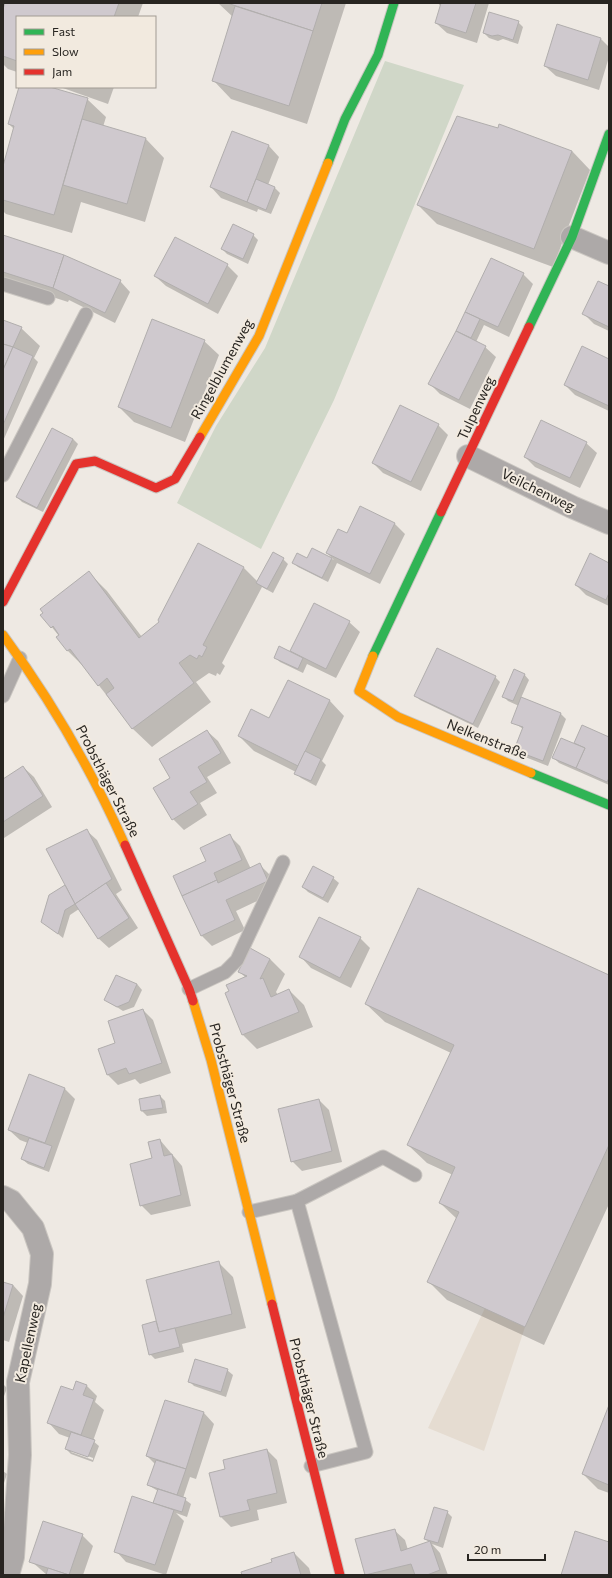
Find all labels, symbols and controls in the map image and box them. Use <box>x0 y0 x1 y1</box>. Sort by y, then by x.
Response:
legend <box>16 16 156 88</box>
text: Fast <box>52 24 75 38</box>
text: Slow <box>52 44 79 58</box>
text: Jam <box>52 64 72 79</box>
street label: Ringelblumenweg <box>187 315 256 422</box>
street label: Tulpenweg <box>453 373 498 442</box>
street label: Veilchenweg <box>499 465 578 515</box>
street label: Nelkenstraße <box>445 715 530 762</box>
street label: Probsthäger Straße <box>73 722 144 840</box>
street label: Probsthäger Straße <box>206 1021 255 1145</box>
street label: Kapellenweg <box>11 1301 44 1384</box>
street label: Probsthäger Straße <box>286 1336 333 1460</box>
scale bar <box>468 1536 545 1562</box>
text: 20 m <box>474 1542 501 1556</box>

